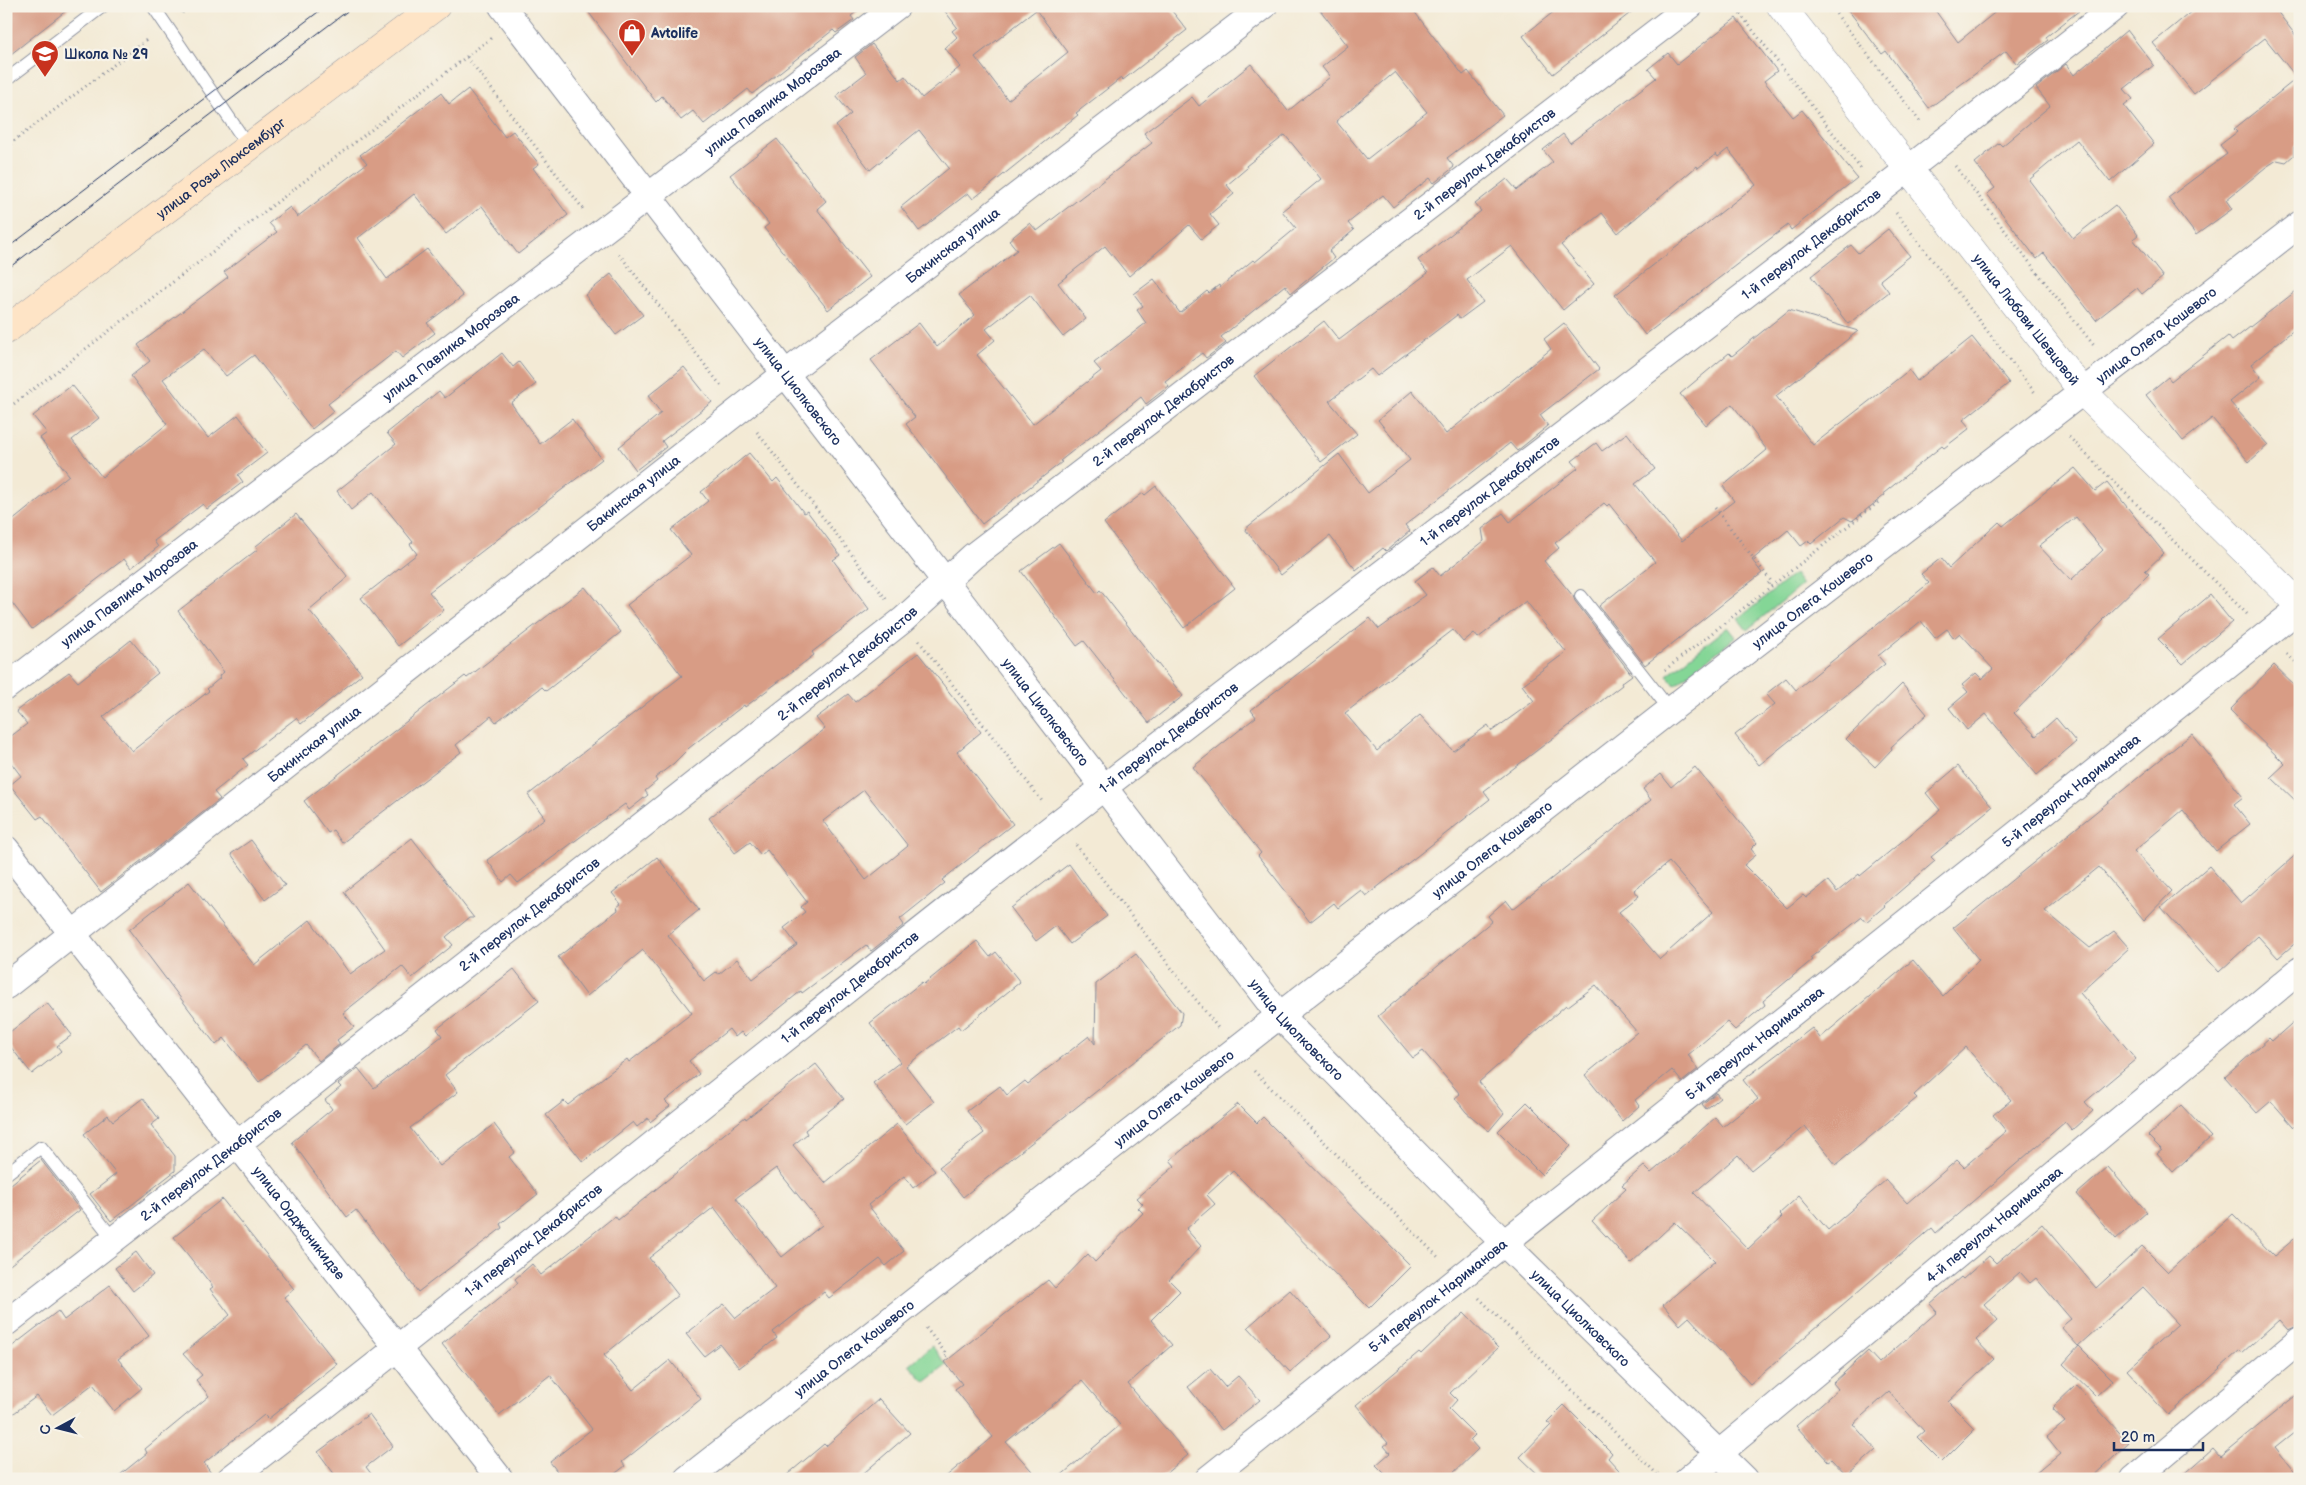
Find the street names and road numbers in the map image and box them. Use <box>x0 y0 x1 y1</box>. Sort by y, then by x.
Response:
street label: улица Павлика Морозова <box>701 43 845 159</box>
street label: 2-й переулок Декабристов <box>1410 104 1559 224</box>
street label: улица Розы Люксембург <box>153 114 289 223</box>
street label: 1-й переулок Декабристов <box>1738 185 1885 304</box>
street label: Бакинская улица <box>903 204 1004 287</box>
street label: улица Любови Шевцовой <box>1969 250 2083 389</box>
street label: улица Олега Кошевого <box>2093 284 2220 387</box>
street label: улица Павлика Морозова <box>380 289 523 405</box>
street label: улица Циолковского <box>751 334 845 449</box>
street label: 2-й переулок Декабристов <box>1089 350 1238 470</box>
street label: 1-й переулок Декабристов <box>1417 432 1564 550</box>
street label: Бакинская улица <box>584 451 684 535</box>
street label: улица Павлика Морозова <box>58 535 202 651</box>
street label: улица Олега Кошевого <box>1749 549 1876 652</box>
street label: 2-й переулок Декабристов <box>774 603 922 725</box>
street label: улица Циолковского <box>998 655 1092 770</box>
street label: 1-й переулок Декабристов <box>1096 678 1242 797</box>
street label: Бакинская улица <box>265 702 365 786</box>
street label: 5-й переулок Нариманова <box>1999 730 2145 851</box>
street label: улица Олега Кошевого <box>1429 798 1556 902</box>
street label: 2-й переулок Декабристов <box>456 854 604 975</box>
street label: 1-й переулок Декабристов <box>778 927 923 1048</box>
street label: улица Циолковского <box>1245 976 1347 1084</box>
street label: 5-й переулок Нариманова <box>1682 983 1828 1104</box>
street label: улица Олега Кошевого <box>1111 1046 1237 1151</box>
street label: 2-й переулок Декабристов <box>137 1104 285 1225</box>
street label: улица Орджоникидзе <box>249 1163 349 1283</box>
street label: 4-й переулок Нариманова <box>1922 1163 2067 1287</box>
street label: 1-й переулок Декабристов <box>461 1180 606 1301</box>
street label: 5-й переулок Нариманова <box>1365 1235 1511 1356</box>
street label: улица Циолковского <box>1527 1266 1633 1371</box>
street label: улица Олега Кошевого <box>791 1297 918 1401</box>

